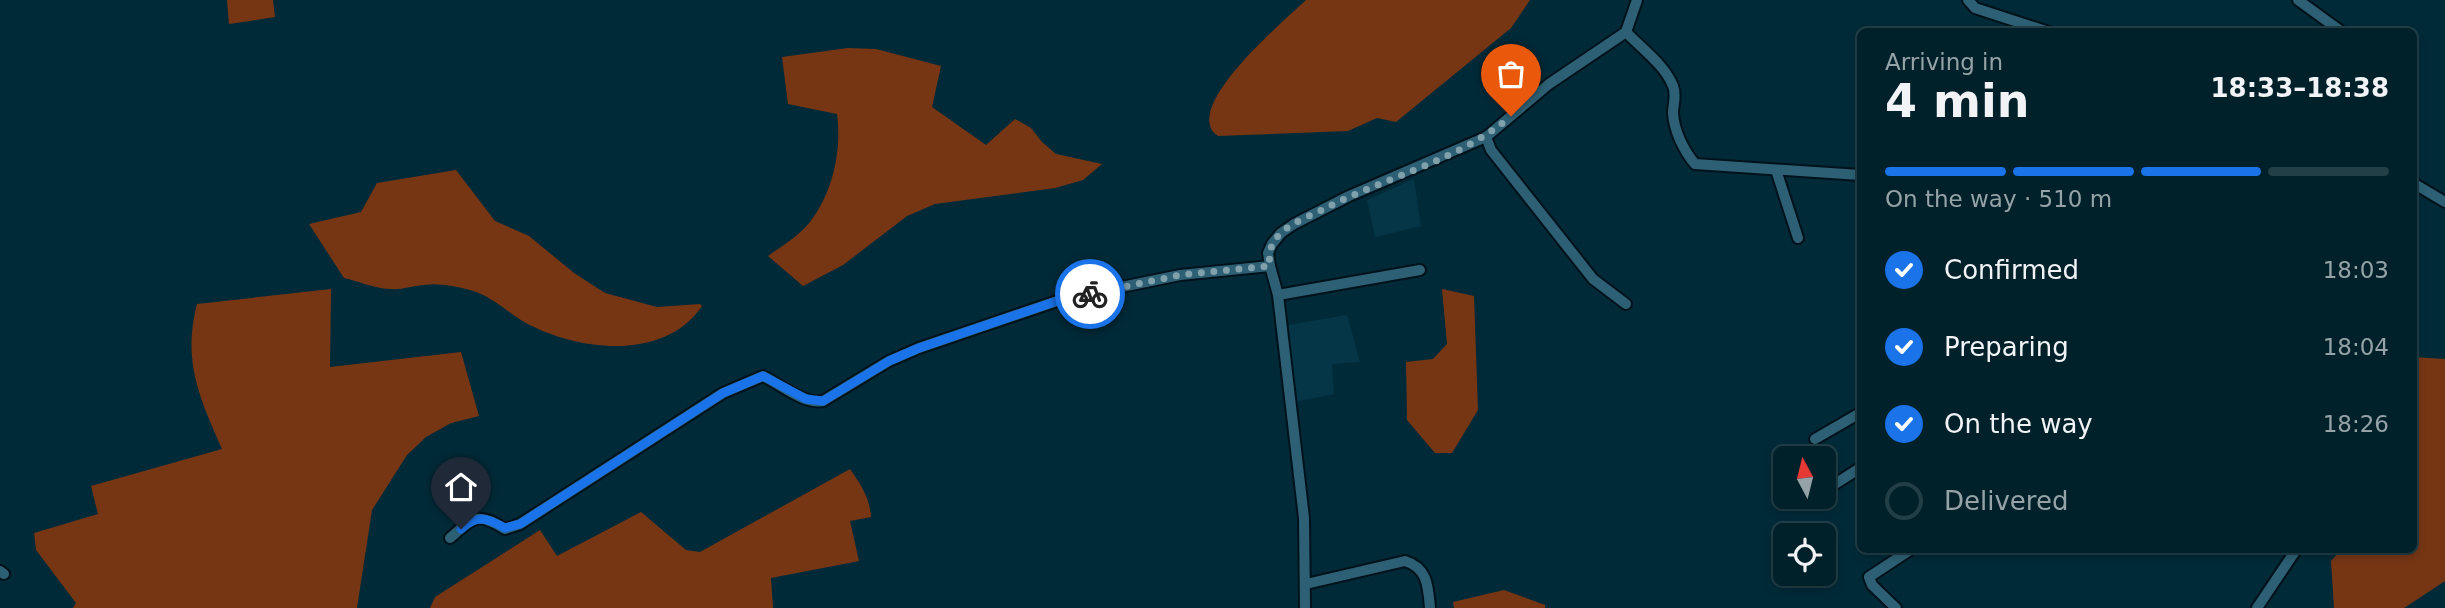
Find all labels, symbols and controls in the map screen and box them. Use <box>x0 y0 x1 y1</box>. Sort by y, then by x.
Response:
pin <box>1481 44 1541 116</box>
text: Arriving in <box>1885 49 2003 75</box>
icon: bag <box>1492 55 1530 93</box>
text: 18:33–18:38 <box>2210 73 2389 103</box>
text: 4 min <box>1885 74 2029 128</box>
text: On the way · 510 m <box>1885 186 2112 212</box>
icon: check <box>1885 251 1923 289</box>
text: Confirmed <box>1944 255 2079 285</box>
text: 18:03 <box>2323 257 2389 283</box>
courier <box>1055 259 1125 329</box>
icon: bike <box>1071 275 1109 313</box>
icon: check <box>1885 328 1923 366</box>
text: Preparing <box>1944 332 2069 362</box>
text: 18:04 <box>2323 334 2389 360</box>
icon: check <box>1885 405 1923 443</box>
text: On the way <box>1944 409 2093 439</box>
text: 18:26 <box>2323 411 2389 437</box>
north arrow <box>1773 446 1836 509</box>
map controls <box>1773 446 1836 586</box>
pin <box>431 457 491 529</box>
icon: home <box>442 468 480 506</box>
text: Delivered <box>1944 486 2068 516</box>
button: locate <box>1773 523 1836 586</box>

